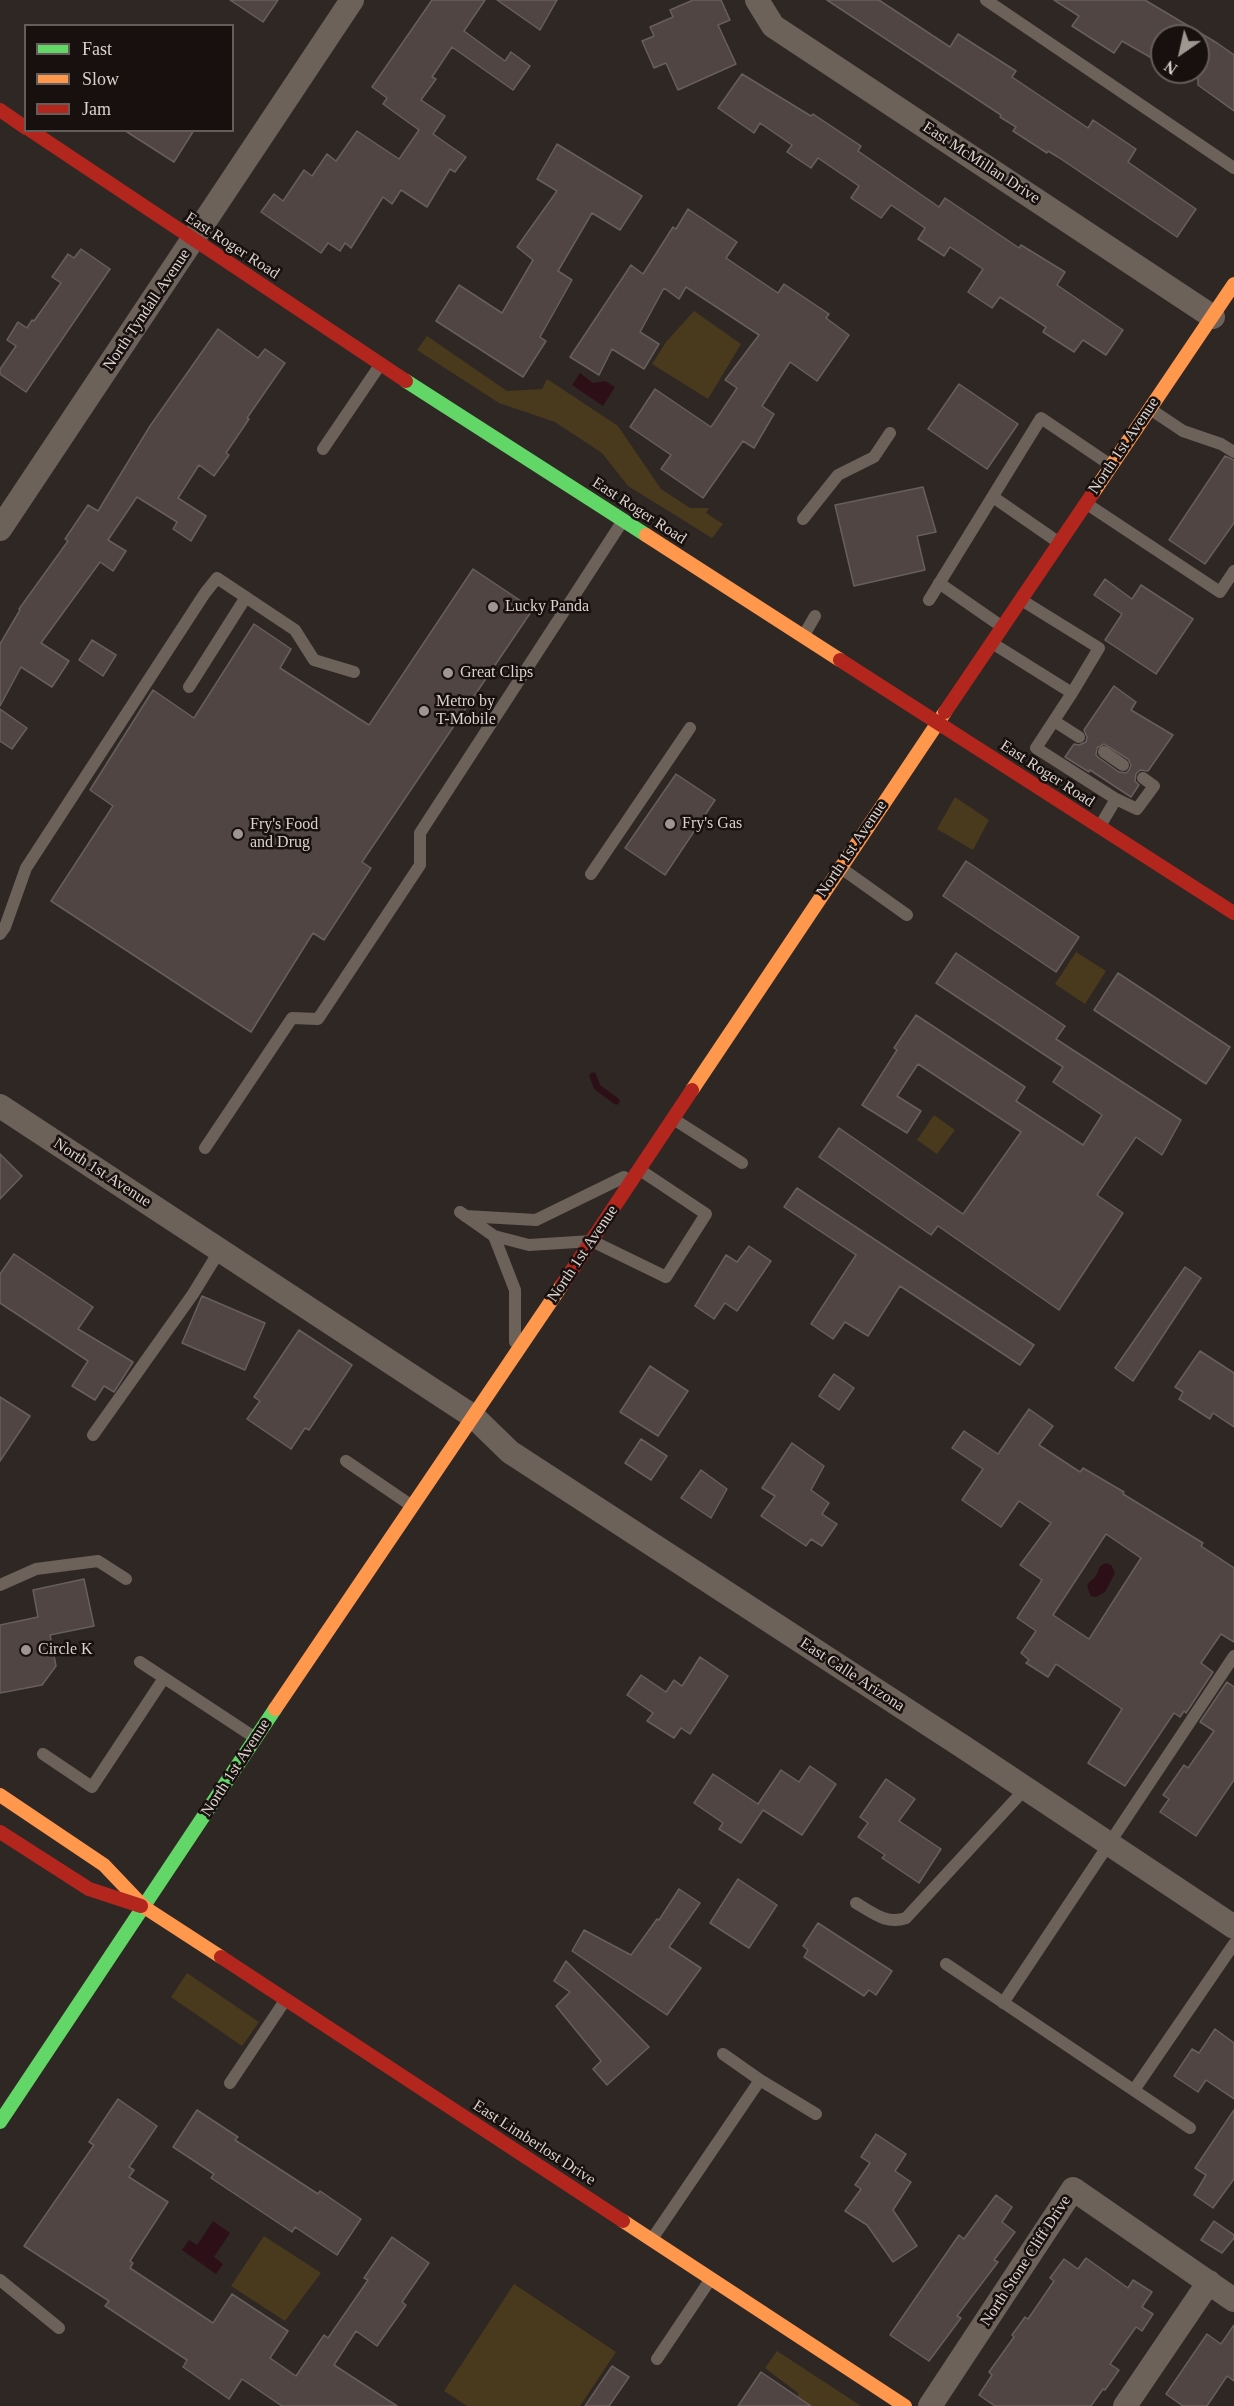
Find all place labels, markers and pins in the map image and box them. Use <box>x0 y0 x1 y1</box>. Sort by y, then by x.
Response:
place label: Lucky Panda <box>505 597 589 617</box>
marker: Lucky Panda <box>486 600 500 614</box>
place label: Great Clips <box>460 663 533 683</box>
marker: Great Clips <box>441 666 455 680</box>
place label: Metro by T-Mobile <box>436 692 496 730</box>
marker: Metro by T-Mobile <box>417 704 431 718</box>
place label: Fry's Gas <box>682 814 742 834</box>
place label: Fry's Food and Drug <box>250 815 318 853</box>
marker: Fry's Gas <box>663 817 677 831</box>
marker: Fry's Food and Drug <box>231 827 245 841</box>
place label: Circle K <box>38 1640 93 1660</box>
marker: Circle K <box>19 1643 33 1657</box>

